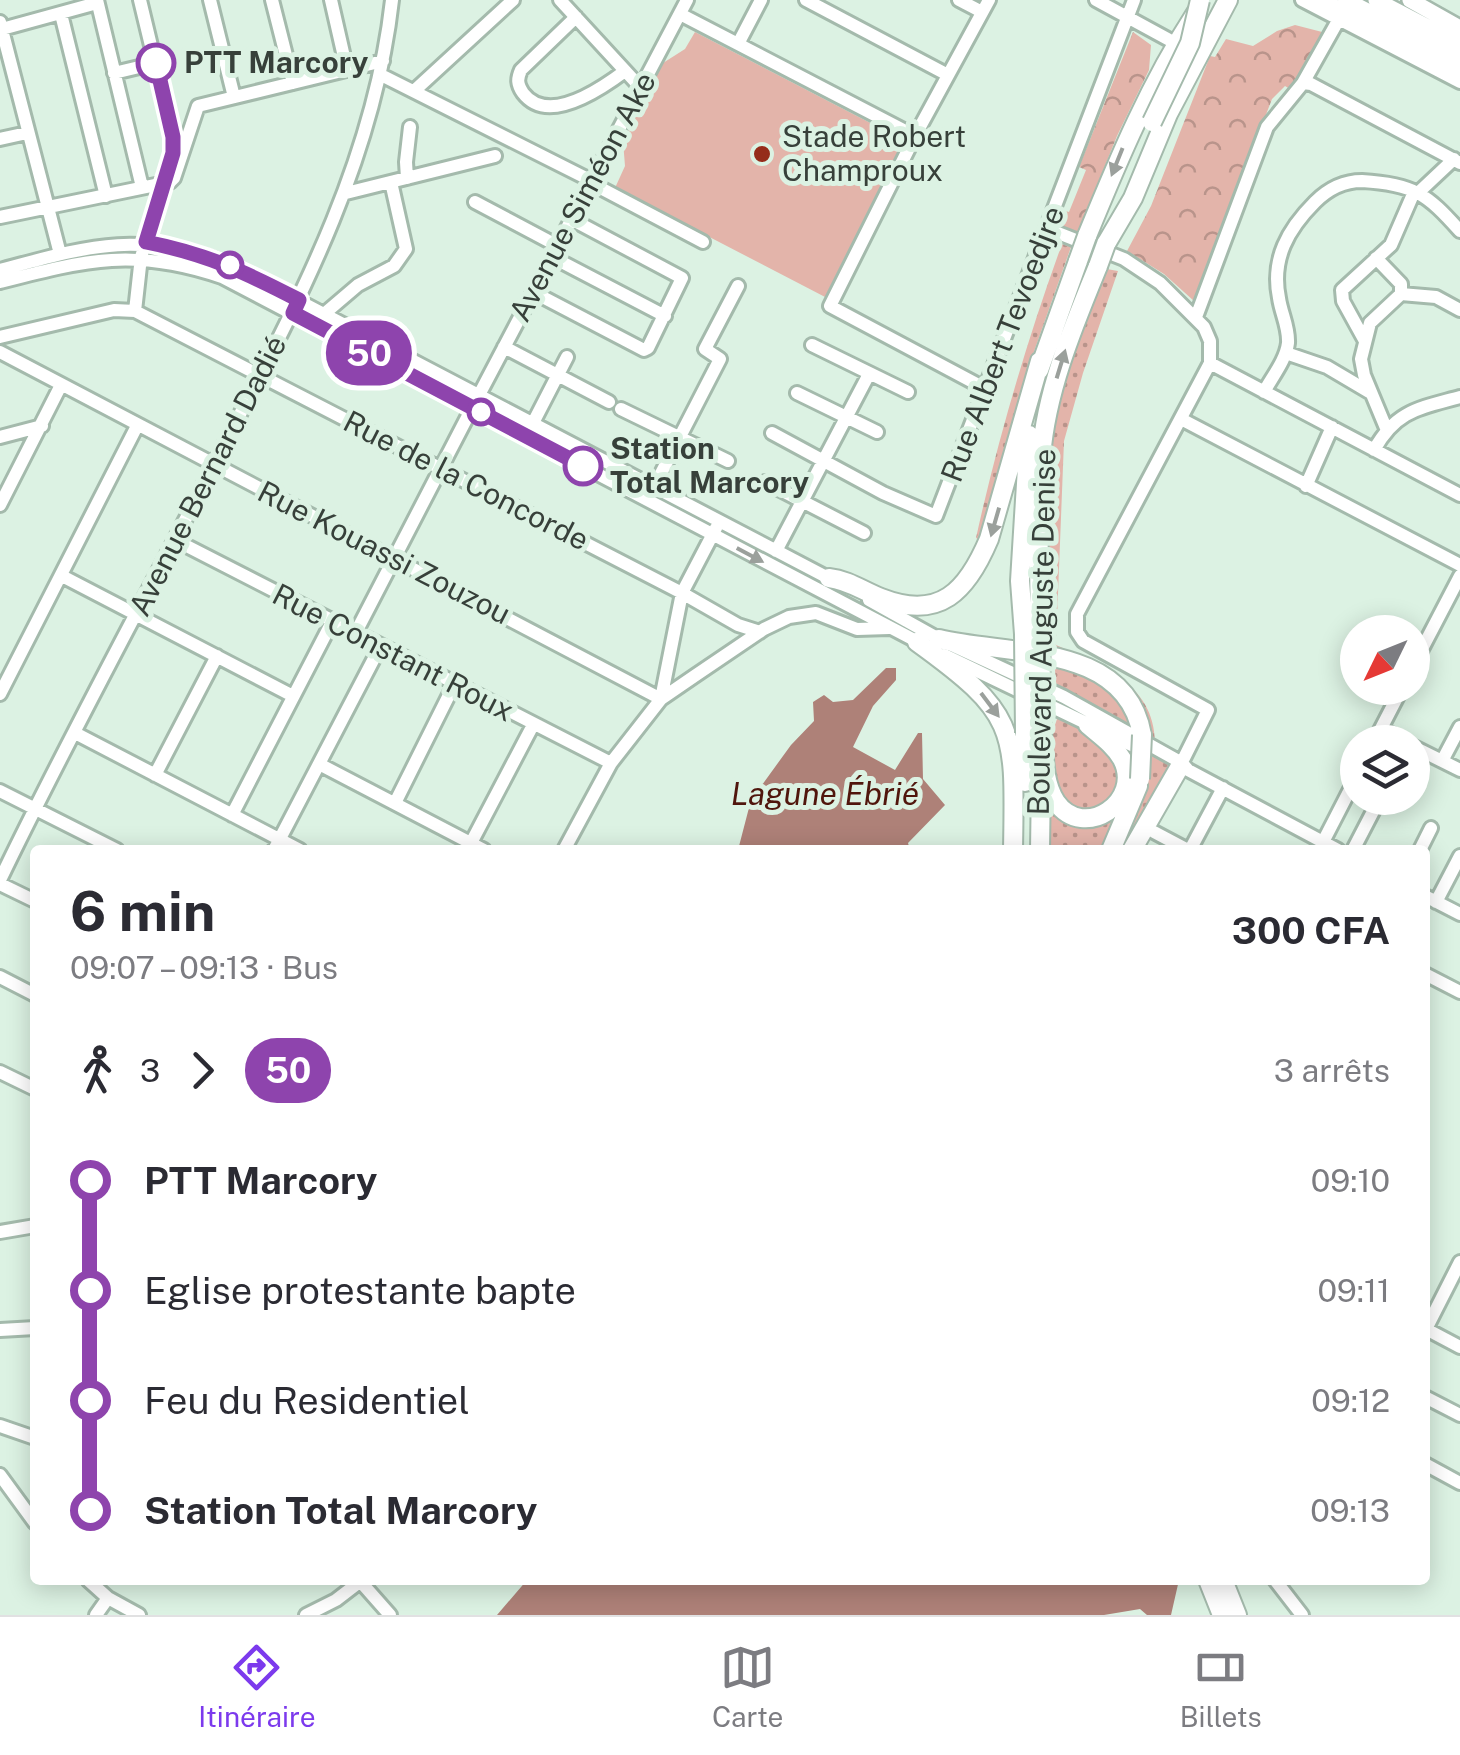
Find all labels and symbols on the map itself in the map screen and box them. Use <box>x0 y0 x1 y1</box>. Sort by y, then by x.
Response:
marker: PTT Marcory <box>137 44 175 82</box>
place label: PTT Marcory <box>184 44 368 80</box>
street label: Avenue Siméon Ake <box>501 66 663 327</box>
place label: Stade Robert Champroux <box>782 118 966 188</box>
marker: Stade Robert Champroux <box>751 143 773 165</box>
one-way arrow <box>1109 148 1125 177</box>
street label: Rue Albert Tevoedjre <box>933 201 1071 487</box>
unlabelled marker <box>217 252 243 278</box>
line badge: 50 <box>324 320 414 386</box>
street label: Avenue Bernard Dadié <box>121 329 293 622</box>
one-way arrow <box>1055 349 1070 379</box>
unlabelled marker <box>468 399 494 425</box>
street label: Rue de la Concorde <box>338 403 595 558</box>
place label: Station Total Marcory <box>610 430 809 500</box>
marker: Station Total Marcory <box>564 447 602 485</box>
street label: Boulevard Auguste Denise <box>1020 448 1062 816</box>
street label: Rue Kouassi Zouzou <box>252 473 517 631</box>
one-way arrow <box>987 507 1002 537</box>
one-way arrow <box>736 546 765 563</box>
street label: Rue Constant Roux <box>267 576 520 729</box>
north arrow <box>1340 615 1430 705</box>
one-way arrow <box>980 692 1000 718</box>
water label: Lagune Ébrié <box>731 775 919 812</box>

